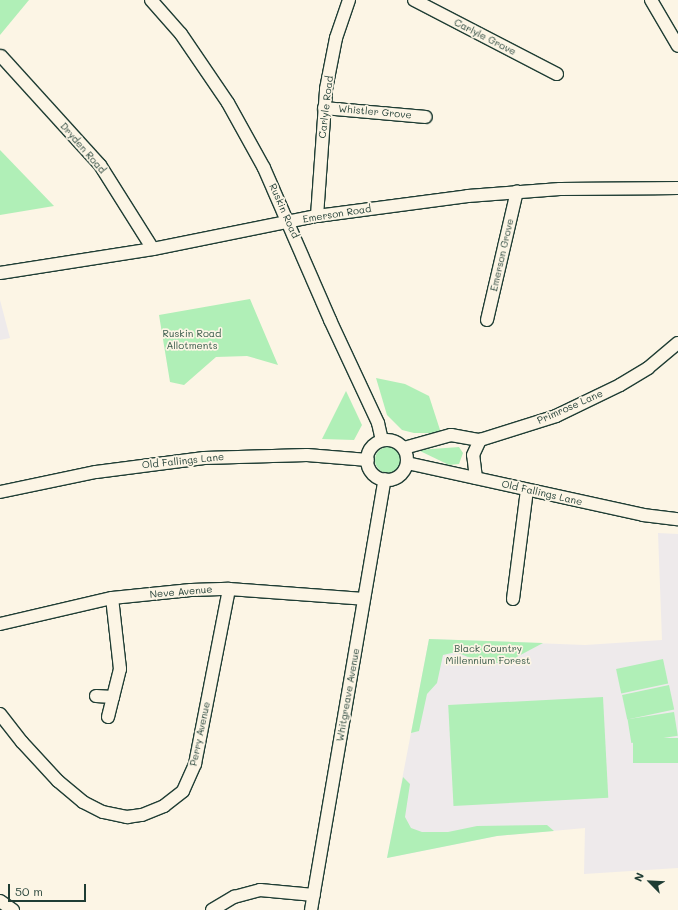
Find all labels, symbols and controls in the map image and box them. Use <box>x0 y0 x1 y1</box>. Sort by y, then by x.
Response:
street label: Carlyle Grove <box>452 16 518 58</box>
street label: Carlyle Road <box>316 75 336 139</box>
street label: Whistler Grove <box>338 103 412 121</box>
street label: Dryden Road <box>58 120 108 176</box>
street label: Ruskin Road <box>267 182 301 240</box>
street label: Emerson Road <box>302 203 372 225</box>
street label: Emerson Grove <box>488 217 516 293</box>
park label: Ruskin Road Allotments <box>163 327 221 350</box>
street label: Primrose Lane <box>535 387 605 427</box>
street label: Old Fallings Lane <box>141 451 225 471</box>
street label: Old Fallings Lane <box>500 478 584 508</box>
street label: Neve Avenue <box>149 583 213 601</box>
park label: Black Country Millennium Forest <box>445 642 531 666</box>
street label: Whitgreave Avenue <box>334 647 362 743</box>
street label: Perry Avenue <box>187 701 213 767</box>
north arrow <box>630 862 670 902</box>
text: N <box>630 870 647 884</box>
scale bar <box>10 876 88 902</box>
text: 50 m <box>15 883 43 899</box>

